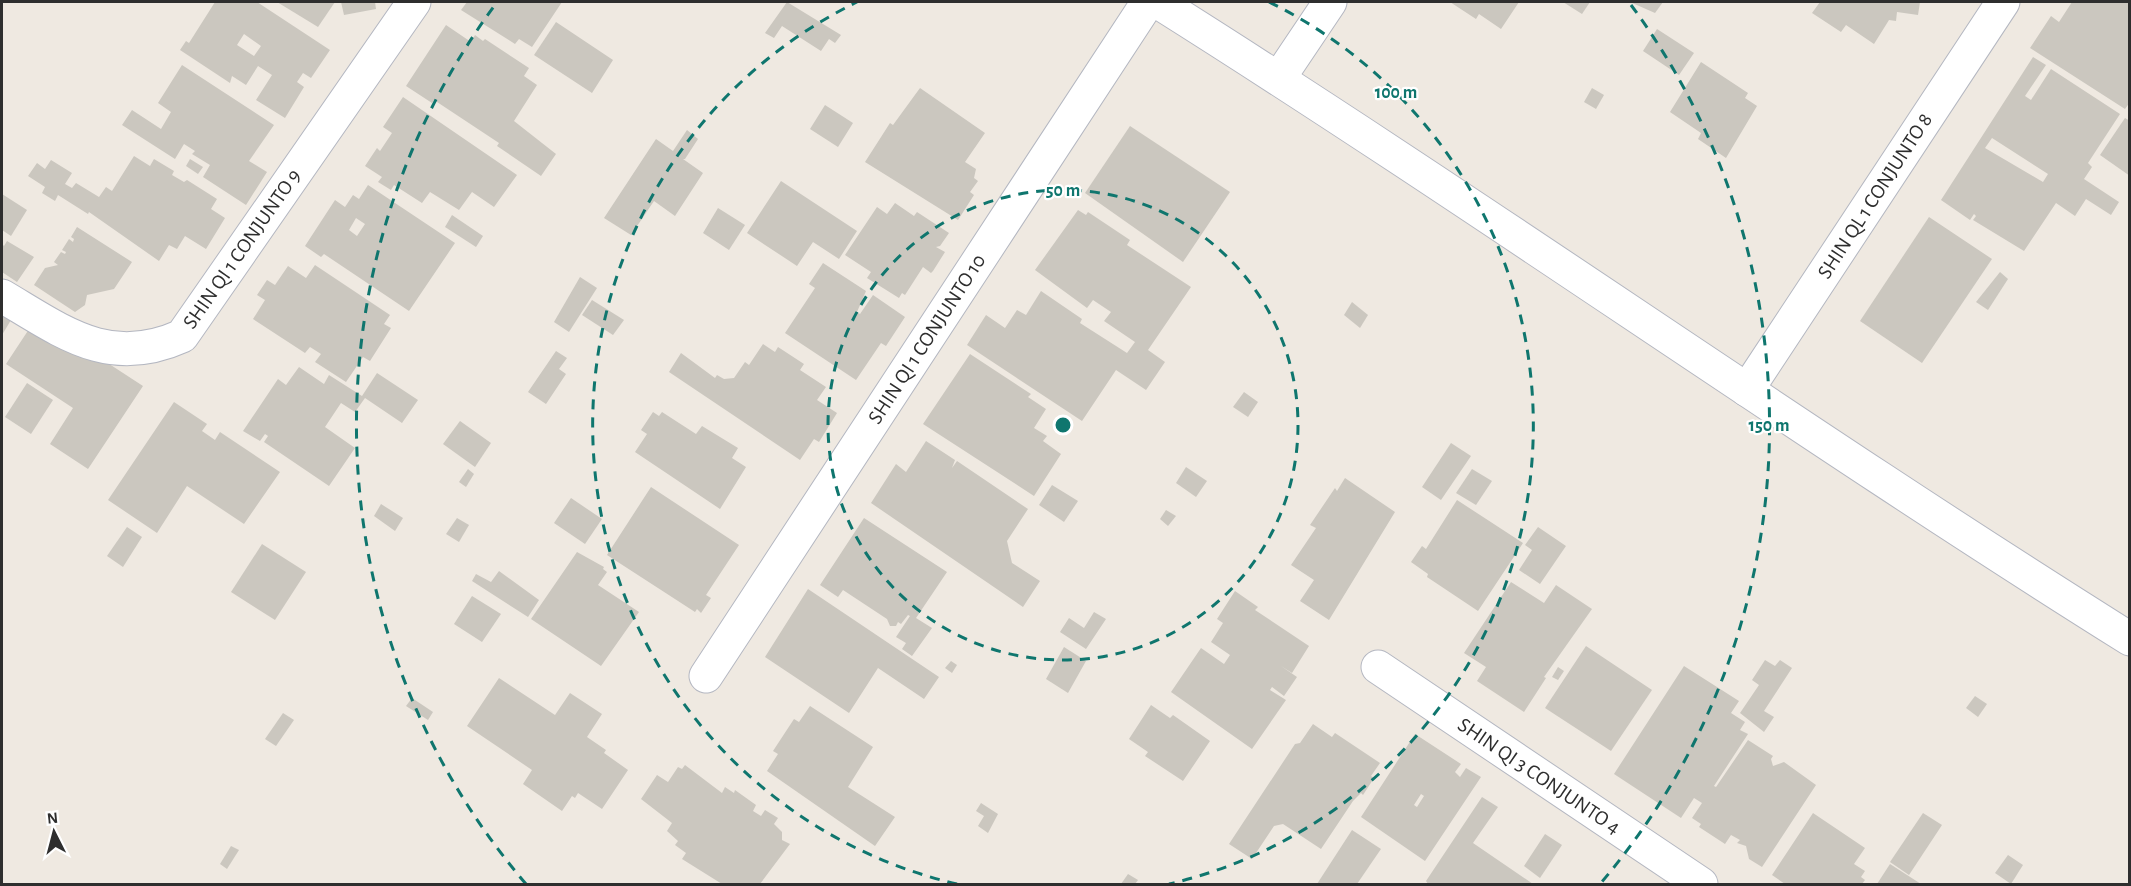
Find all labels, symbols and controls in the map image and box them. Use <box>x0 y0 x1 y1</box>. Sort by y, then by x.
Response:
text: 100 m <box>1375 84 1417 102</box>
street label: SHIN QL 1 CONJUNTO 8 <box>1814 110 1936 282</box>
street label: SHIN QI 1 CONJUNTO 9 <box>179 165 305 333</box>
text: 50 m <box>1046 182 1080 200</box>
street label: SHIN QI 1 CONJUNTO 10 <box>864 250 990 428</box>
centre of rings <box>1053 415 1073 435</box>
text: 150 m <box>1749 417 1789 435</box>
street label: SHIN QI 3 CONJUNTO 4 <box>1454 714 1624 838</box>
north arrow <box>24 802 84 862</box>
text: N <box>46 810 59 827</box>

